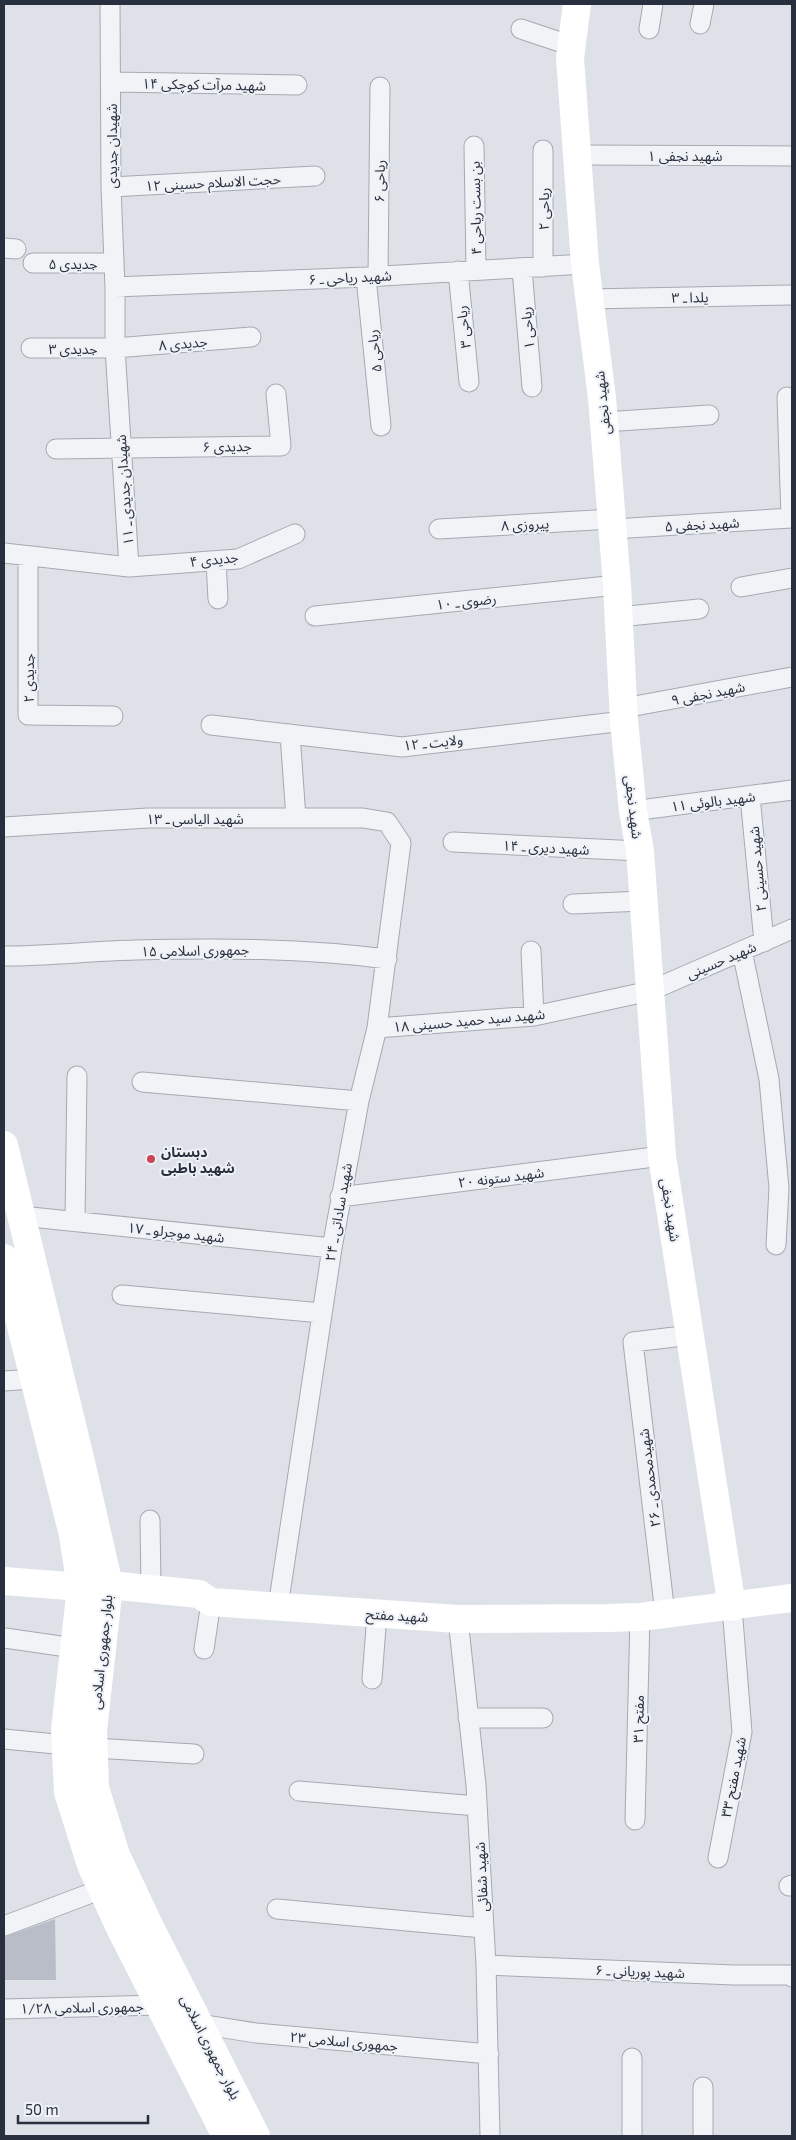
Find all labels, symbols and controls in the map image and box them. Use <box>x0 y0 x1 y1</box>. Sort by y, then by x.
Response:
street label: شهید مرآت کوچکی ۱۴ <box>142 74 266 96</box>
street label: شهیدان جدیدی <box>103 104 121 188</box>
street label: شهید نجفی ۱ <box>648 147 722 165</box>
street label: ریاحی ۶ <box>370 160 389 202</box>
street label: بن بست ریاحی ۴ <box>466 161 485 255</box>
street label: حجت الاسلام حسینی ۱۲ <box>145 170 281 197</box>
street label: ریاحی ۲ <box>535 188 553 230</box>
street label: جدیدی ۵ <box>48 255 98 273</box>
street label: شهید ریاحی ـ ۶ <box>308 266 392 289</box>
street label: یلدا ـ ۳ <box>671 288 709 306</box>
street label: ریاحی ۳ <box>452 305 475 349</box>
street label: ریاحی ۱ <box>517 306 538 350</box>
street label: ریاحی ۵ <box>363 329 386 373</box>
street label: جدیدی ۸ <box>158 332 208 355</box>
street label: جدیدی ۳ <box>48 340 98 358</box>
street label: شهید نجفی <box>590 370 615 436</box>
street label: شهیدان جدیدی ـ ۱۱ <box>112 434 137 546</box>
street label: جدیدی ۶ <box>202 437 252 456</box>
street label: پیروزی ۸ <box>501 514 550 536</box>
street label: شهید نجفی ۵ <box>664 514 740 535</box>
street label: جدیدی ۴ <box>189 548 239 571</box>
street label: رضوی ـ ۱۰ <box>435 589 497 614</box>
street label: جدیدی ۲ <box>20 653 38 703</box>
street label: شهید نجفی ۹ <box>670 678 747 709</box>
street label: ولایت ـ ۱۲ <box>402 730 464 755</box>
street label: شهید نجفی <box>621 774 646 840</box>
street label: شهید بالوئی ۱۱ <box>670 787 756 816</box>
street label: شهید الیاسی ـ ۱۳ <box>146 810 244 828</box>
street label: شهید حسینی ۲ <box>745 826 770 912</box>
street label: شهید دیری ـ ۱۴ <box>502 836 590 859</box>
street label: شهید حسینی <box>683 938 759 983</box>
street label: جمهوری اسلامی ۱۵ <box>141 941 249 960</box>
street label: شهید سید حمید حسینی ۱۸ <box>392 1005 546 1036</box>
place label: دبستان شهید باطبی <box>161 1143 235 1176</box>
marker: دبستان شهید باطبی <box>145 1153 157 1165</box>
street label: شهید ساداتی ـ ۲۴ <box>321 1162 356 1263</box>
street label: شهید ستونه ۲۰ <box>457 1163 545 1192</box>
street label: شهید نجفی <box>657 1177 684 1243</box>
street label: شهید موجرلو ـ ۱۷ <box>126 1218 225 1247</box>
street label: شهیدمحمدی ـ ۲۶ <box>635 1428 664 1528</box>
street label: بلوار جمهوری اسلامی <box>87 1593 117 1710</box>
street label: شهید مفتح <box>365 1605 429 1628</box>
street label: مفتح ۳۱ <box>629 1695 650 1743</box>
street label: شهید مفتح ۳۳ <box>717 1735 752 1819</box>
street label: شهید شفائی <box>471 1842 492 1912</box>
street label: شهید پوریانی ـ ۶ <box>595 1961 685 1983</box>
street label: بلوار جمهوری اسلامی <box>176 1992 245 2103</box>
street label: جمهوری اسلامی ۱/۲۸ <box>20 1997 144 2018</box>
street label: جمهوری اسلامی ۲۳ <box>289 2028 399 2055</box>
scale bar <box>18 2092 148 2124</box>
text: 50 m <box>25 2100 59 2118</box>

